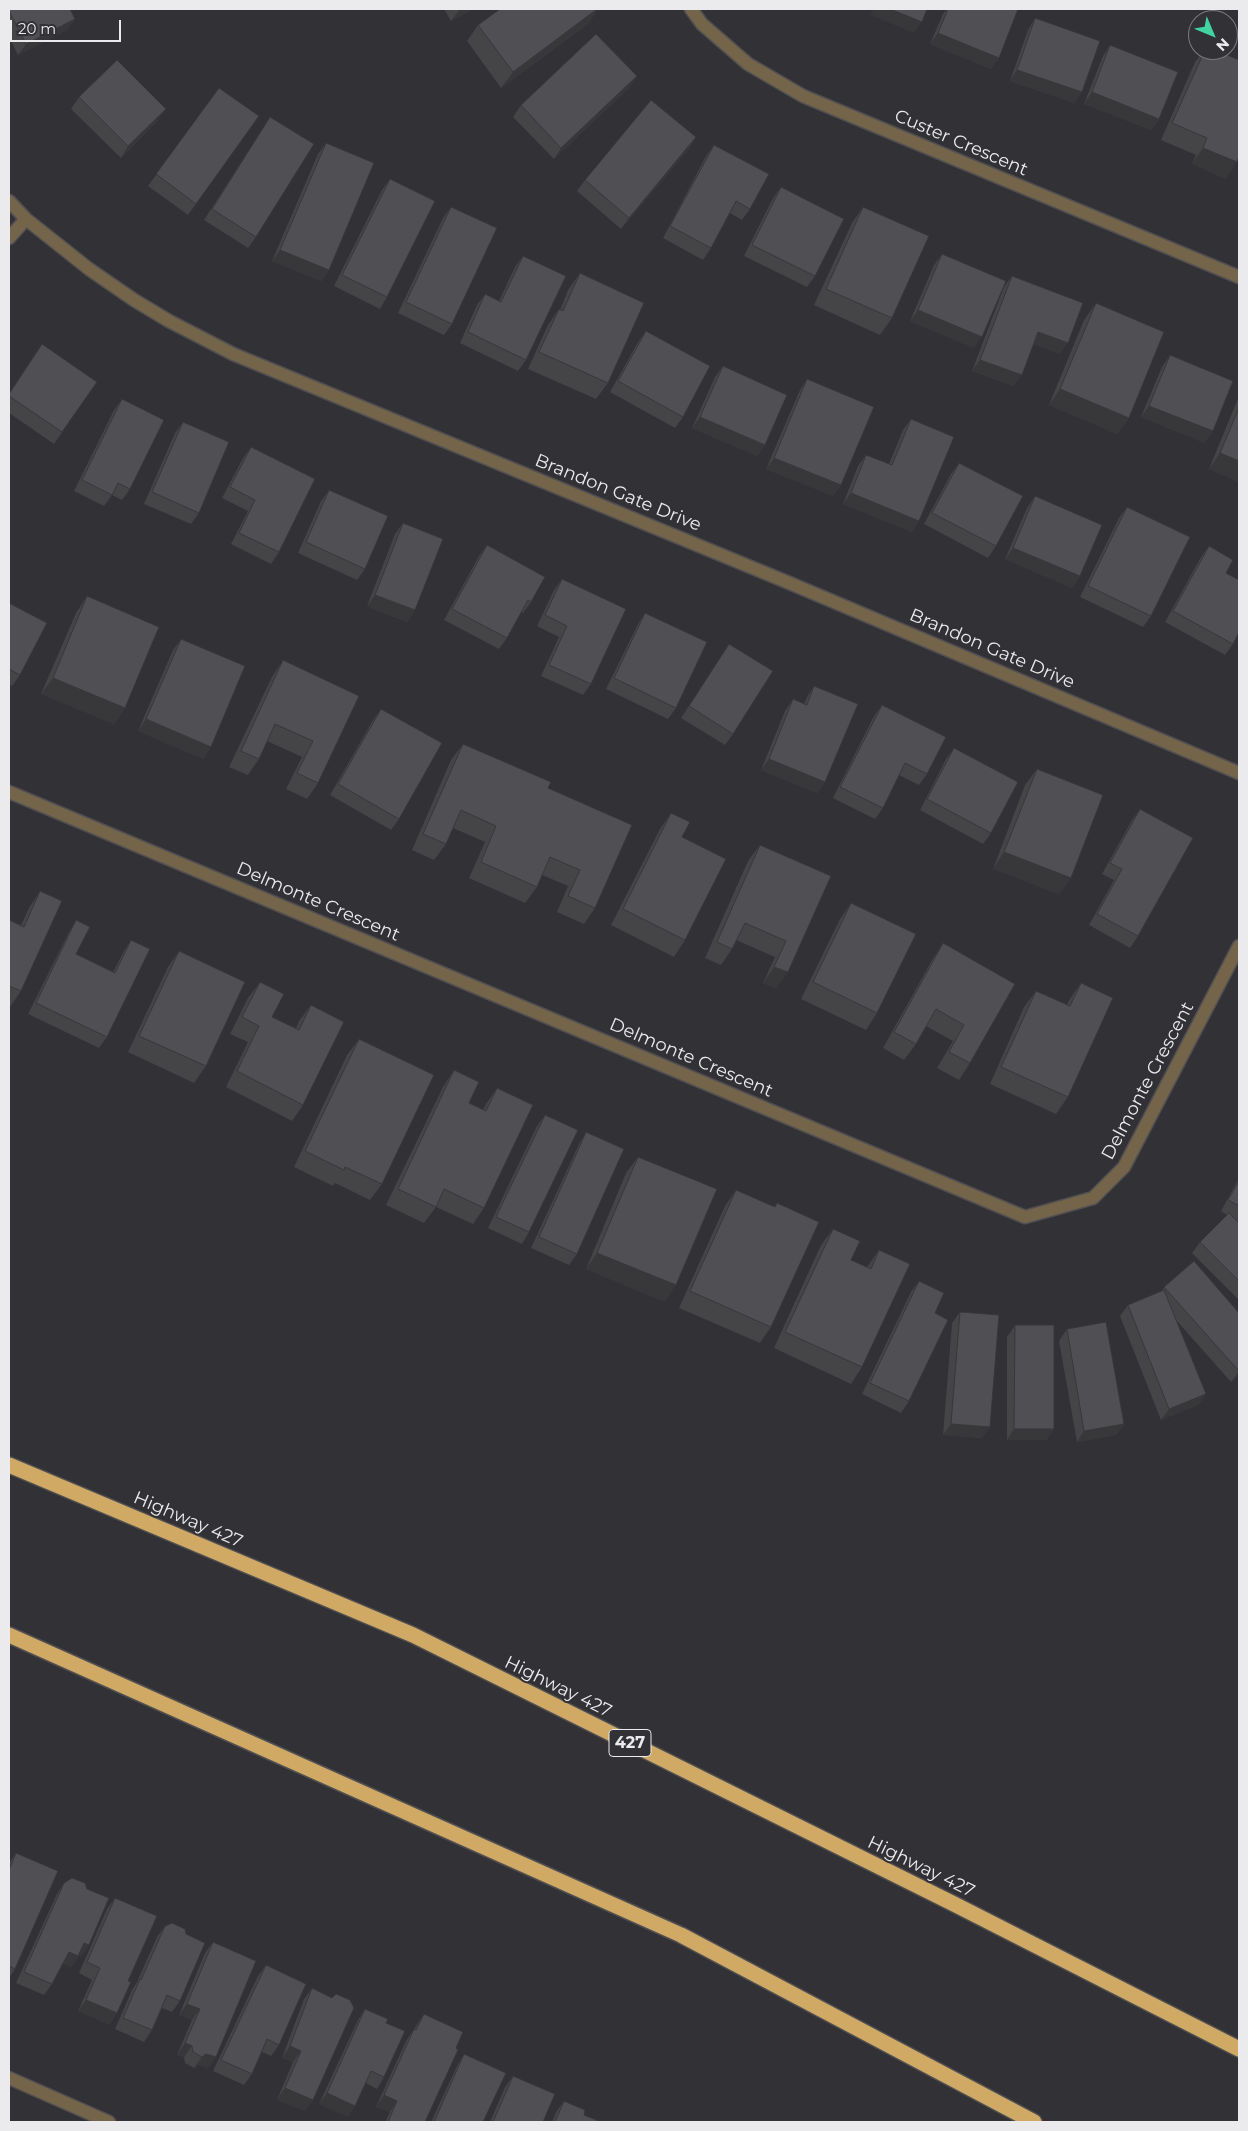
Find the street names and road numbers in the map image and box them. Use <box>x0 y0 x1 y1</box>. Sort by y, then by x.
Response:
street label: Custer Crescent <box>891 105 1031 181</box>
street label: Brandon Gate Drive <box>532 450 704 536</box>
street label: Brandon Gate Drive <box>906 604 1078 694</box>
street label: Delmonte Crescent <box>233 858 403 946</box>
street label: Delmonte Crescent <box>1097 998 1199 1164</box>
street label: Delmonte Crescent <box>606 1014 776 1102</box>
street label: Highway 427 <box>130 1487 246 1553</box>
street label: Highway 427 <box>501 1652 615 1722</box>
road number: 427 <box>609 1730 651 1756</box>
street label: Highway 427 <box>864 1832 978 1902</box>

